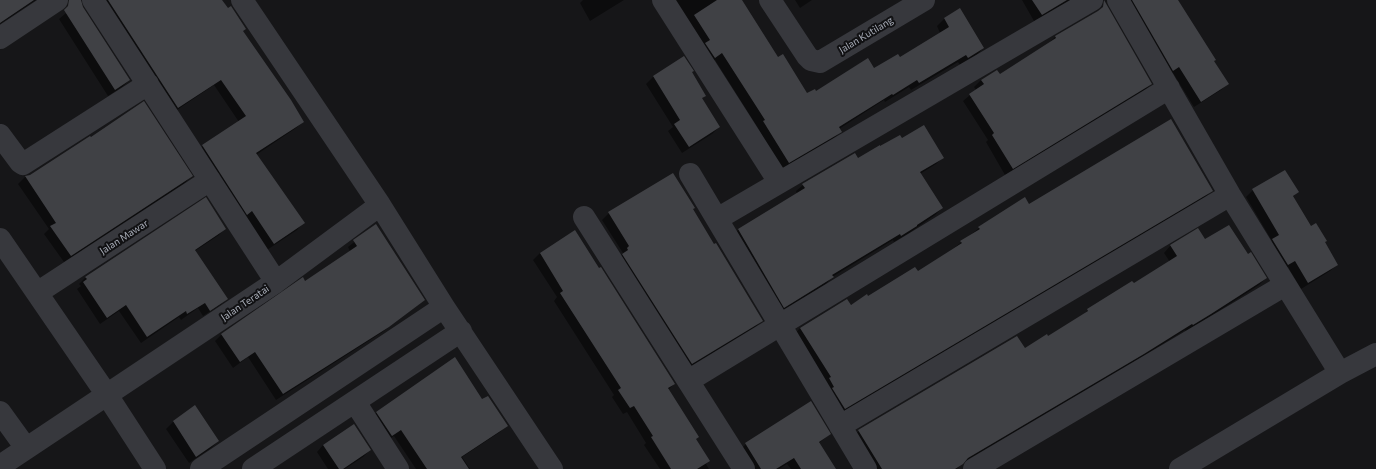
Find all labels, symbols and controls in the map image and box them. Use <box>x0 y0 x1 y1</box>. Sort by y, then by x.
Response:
street label: Jalan Kutilang <box>837 14 895 56</box>
street label: Jalan Mawar <box>98 217 150 257</box>
street label: Jalan Teratai <box>219 283 271 323</box>

